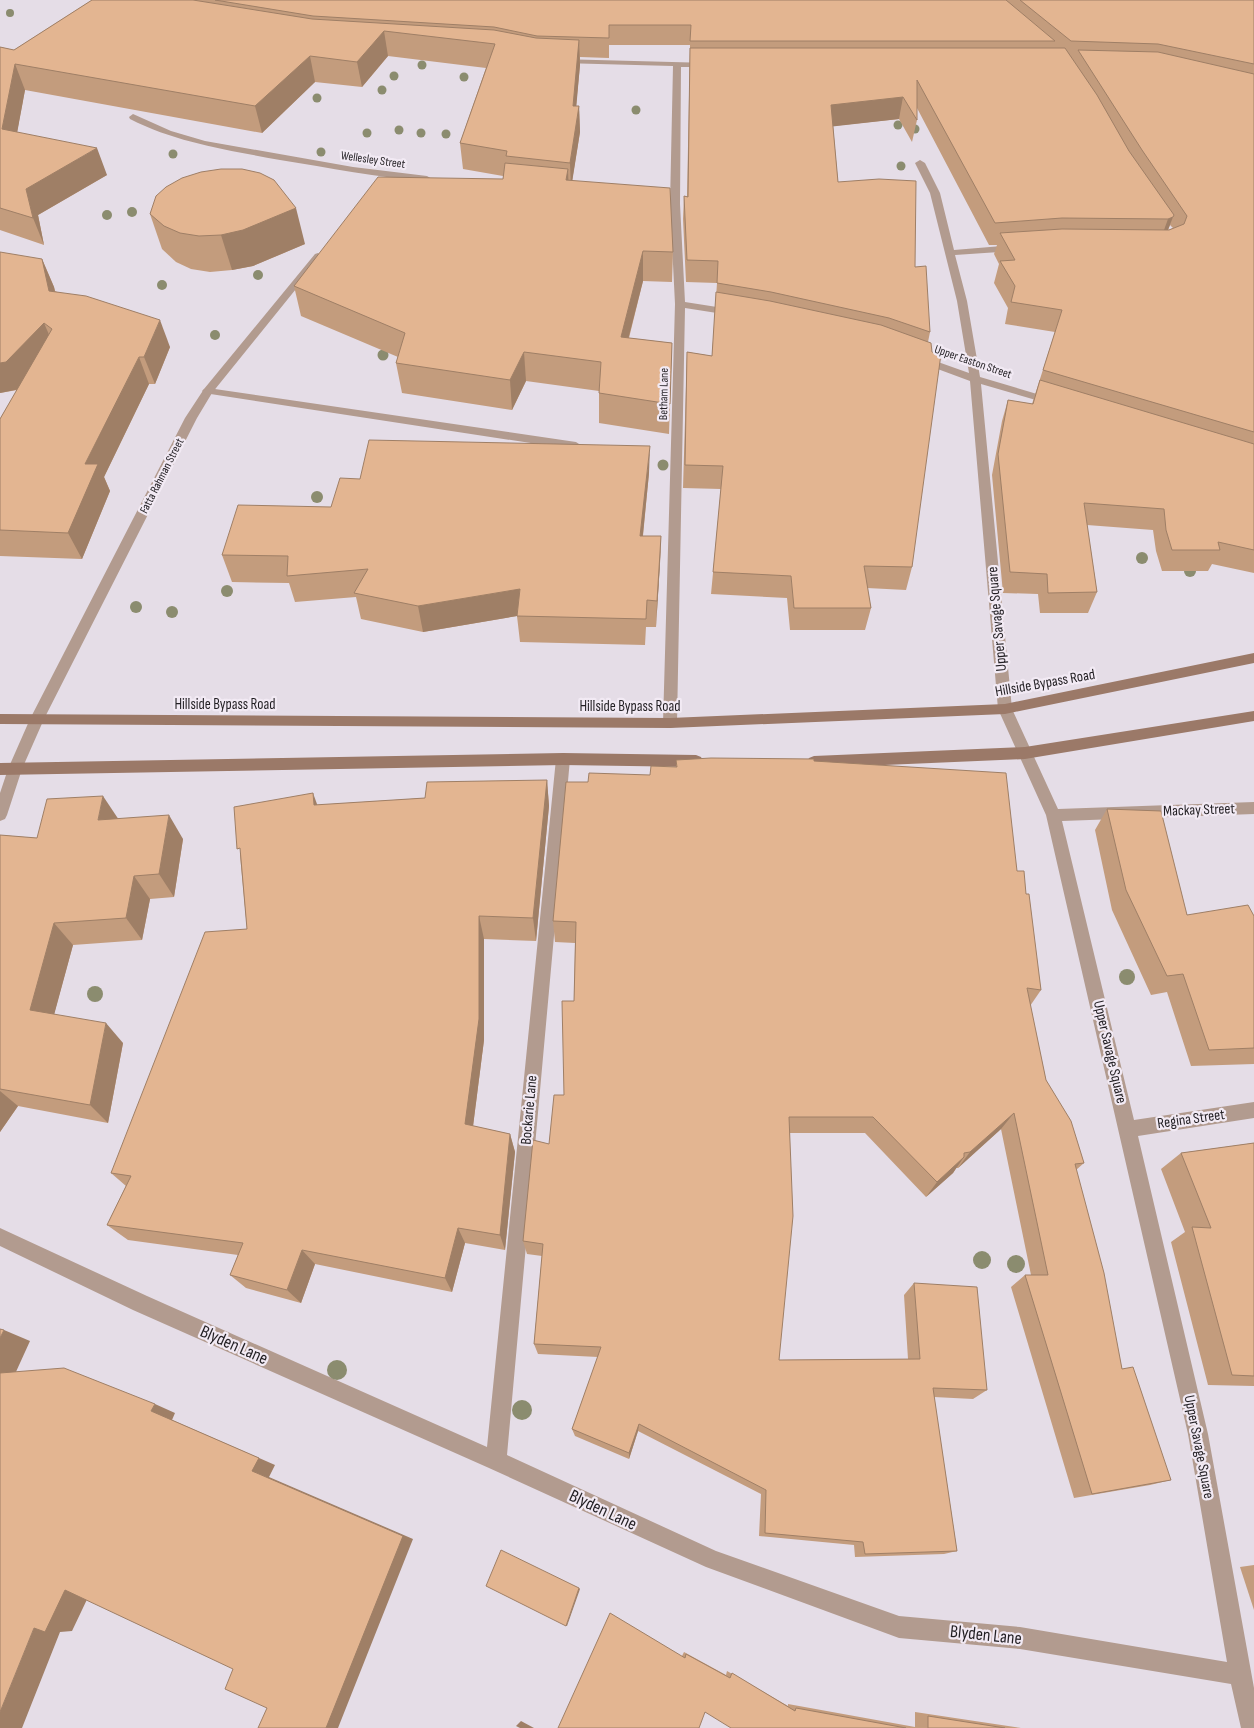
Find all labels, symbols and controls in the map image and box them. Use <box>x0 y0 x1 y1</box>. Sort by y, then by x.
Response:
street label: Wellesley Street <box>340 148 406 172</box>
street label: Upper Easton Street <box>932 342 1014 382</box>
street label: Betham Lane <box>656 368 672 420</box>
street label: Fatta Rahman Street <box>137 436 188 516</box>
street label: Upper Savage Square <box>983 566 1011 672</box>
street label: Hillside Bypass Road <box>994 665 1096 701</box>
street label: Hillside Bypass Road <box>174 695 276 714</box>
street label: Hillside Bypass Road <box>579 697 681 716</box>
street label: Mackay Street <box>1163 799 1236 821</box>
street label: Upper Savage Square <box>1089 999 1131 1105</box>
street label: Bockarie Lane <box>516 1074 542 1146</box>
street label: Regina Street <box>1156 1105 1226 1133</box>
street label: Blyden Lane <box>197 1321 271 1369</box>
street label: Upper Savage Square <box>1180 1394 1218 1500</box>
street label: Blyden Lane <box>566 1485 640 1535</box>
street label: Blyden Lane <box>949 1621 1023 1649</box>

